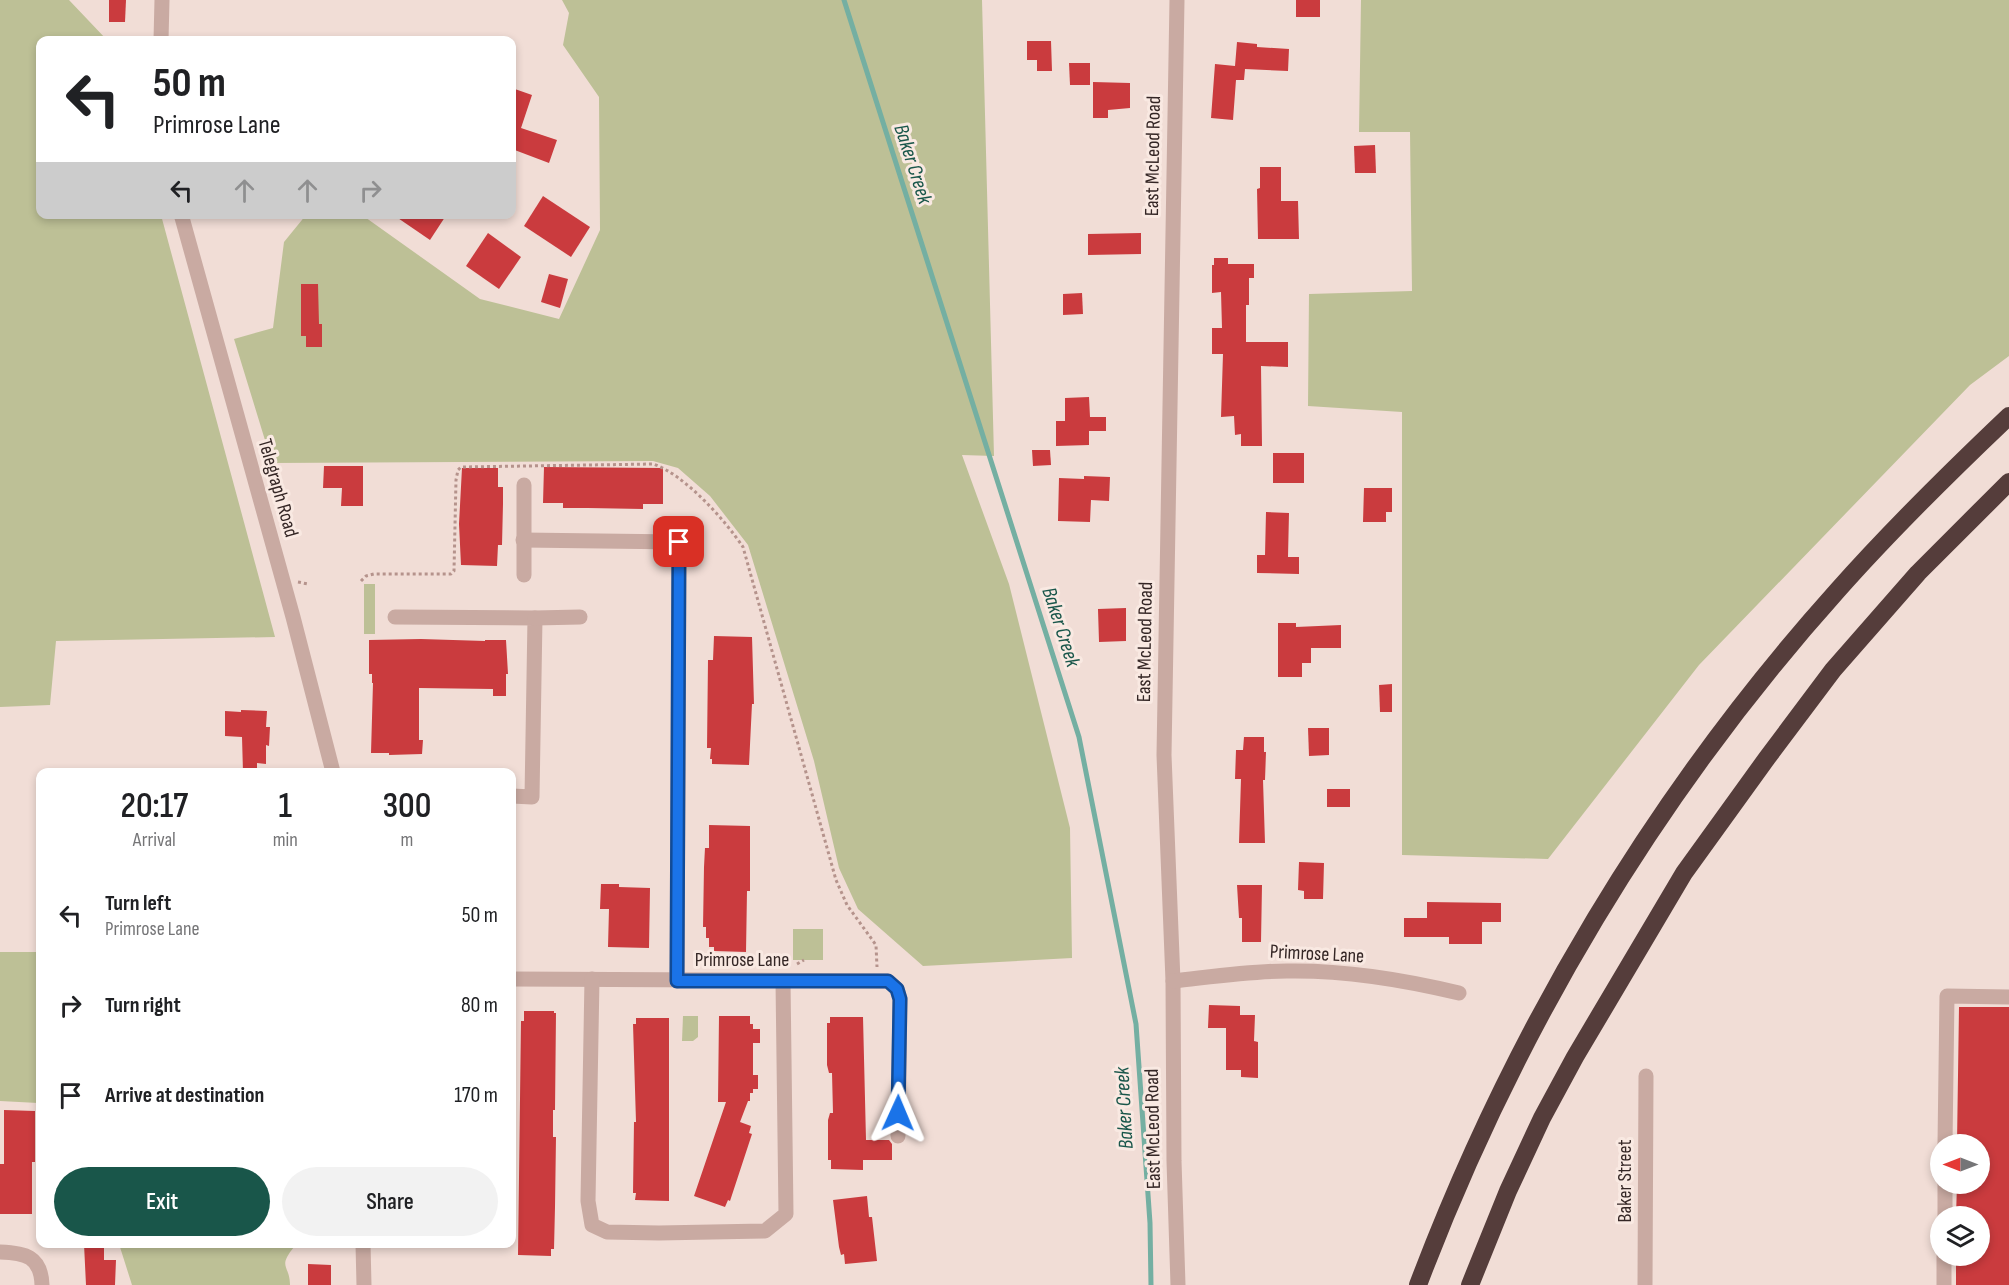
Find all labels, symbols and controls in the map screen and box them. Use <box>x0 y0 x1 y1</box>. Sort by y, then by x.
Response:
text: 50 m <box>153 58 226 109</box>
icon: left <box>54 60 132 138</box>
street label: East McLeod Road <box>1140 96 1166 216</box>
text: Primrose Lane <box>153 109 281 141</box>
water label: Baker Creek <box>888 121 938 208</box>
icon: left <box>165 174 198 207</box>
icon: ahead <box>228 174 261 207</box>
icon: ahead <box>291 174 324 207</box>
icon: right <box>354 174 387 207</box>
street label: Telegraph Road <box>253 436 303 540</box>
pin <box>653 516 704 567</box>
icon: arrive <box>662 525 695 558</box>
street label: East McLeod Road <box>1132 582 1158 702</box>
water label: Baker Creek <box>1036 584 1086 671</box>
text: 20:17 <box>121 785 188 828</box>
text: 1 <box>279 785 292 828</box>
text: 300 <box>382 785 431 828</box>
text: Arrival <box>133 828 176 852</box>
text: min <box>273 828 298 852</box>
text: m <box>400 828 413 852</box>
text: Turn left <box>105 890 171 917</box>
icon: left <box>54 899 87 932</box>
text: 50 m <box>462 902 498 929</box>
text: Primrose Lane <box>105 917 200 941</box>
street label: Primrose Lane <box>1269 940 1365 968</box>
street label: Primrose Lane <box>695 948 789 972</box>
icon: right <box>54 989 87 1022</box>
text: Turn right <box>105 992 181 1019</box>
text: 80 m <box>461 992 498 1019</box>
water label: Baker Creek <box>1109 1065 1139 1150</box>
street label: East McLeod Road <box>1140 1069 1166 1189</box>
icon: arrive <box>54 1079 87 1112</box>
position arrow <box>866 1081 930 1145</box>
text: Arrive at destination <box>105 1082 264 1109</box>
text: 170 m <box>454 1082 498 1109</box>
north arrow <box>1930 1134 1990 1194</box>
map controls <box>1930 1134 1990 1266</box>
street label: Baker Street <box>1613 1139 1637 1223</box>
button: Exit <box>54 1167 270 1236</box>
button: Share <box>282 1167 498 1236</box>
button: layers <box>1930 1206 1990 1266</box>

